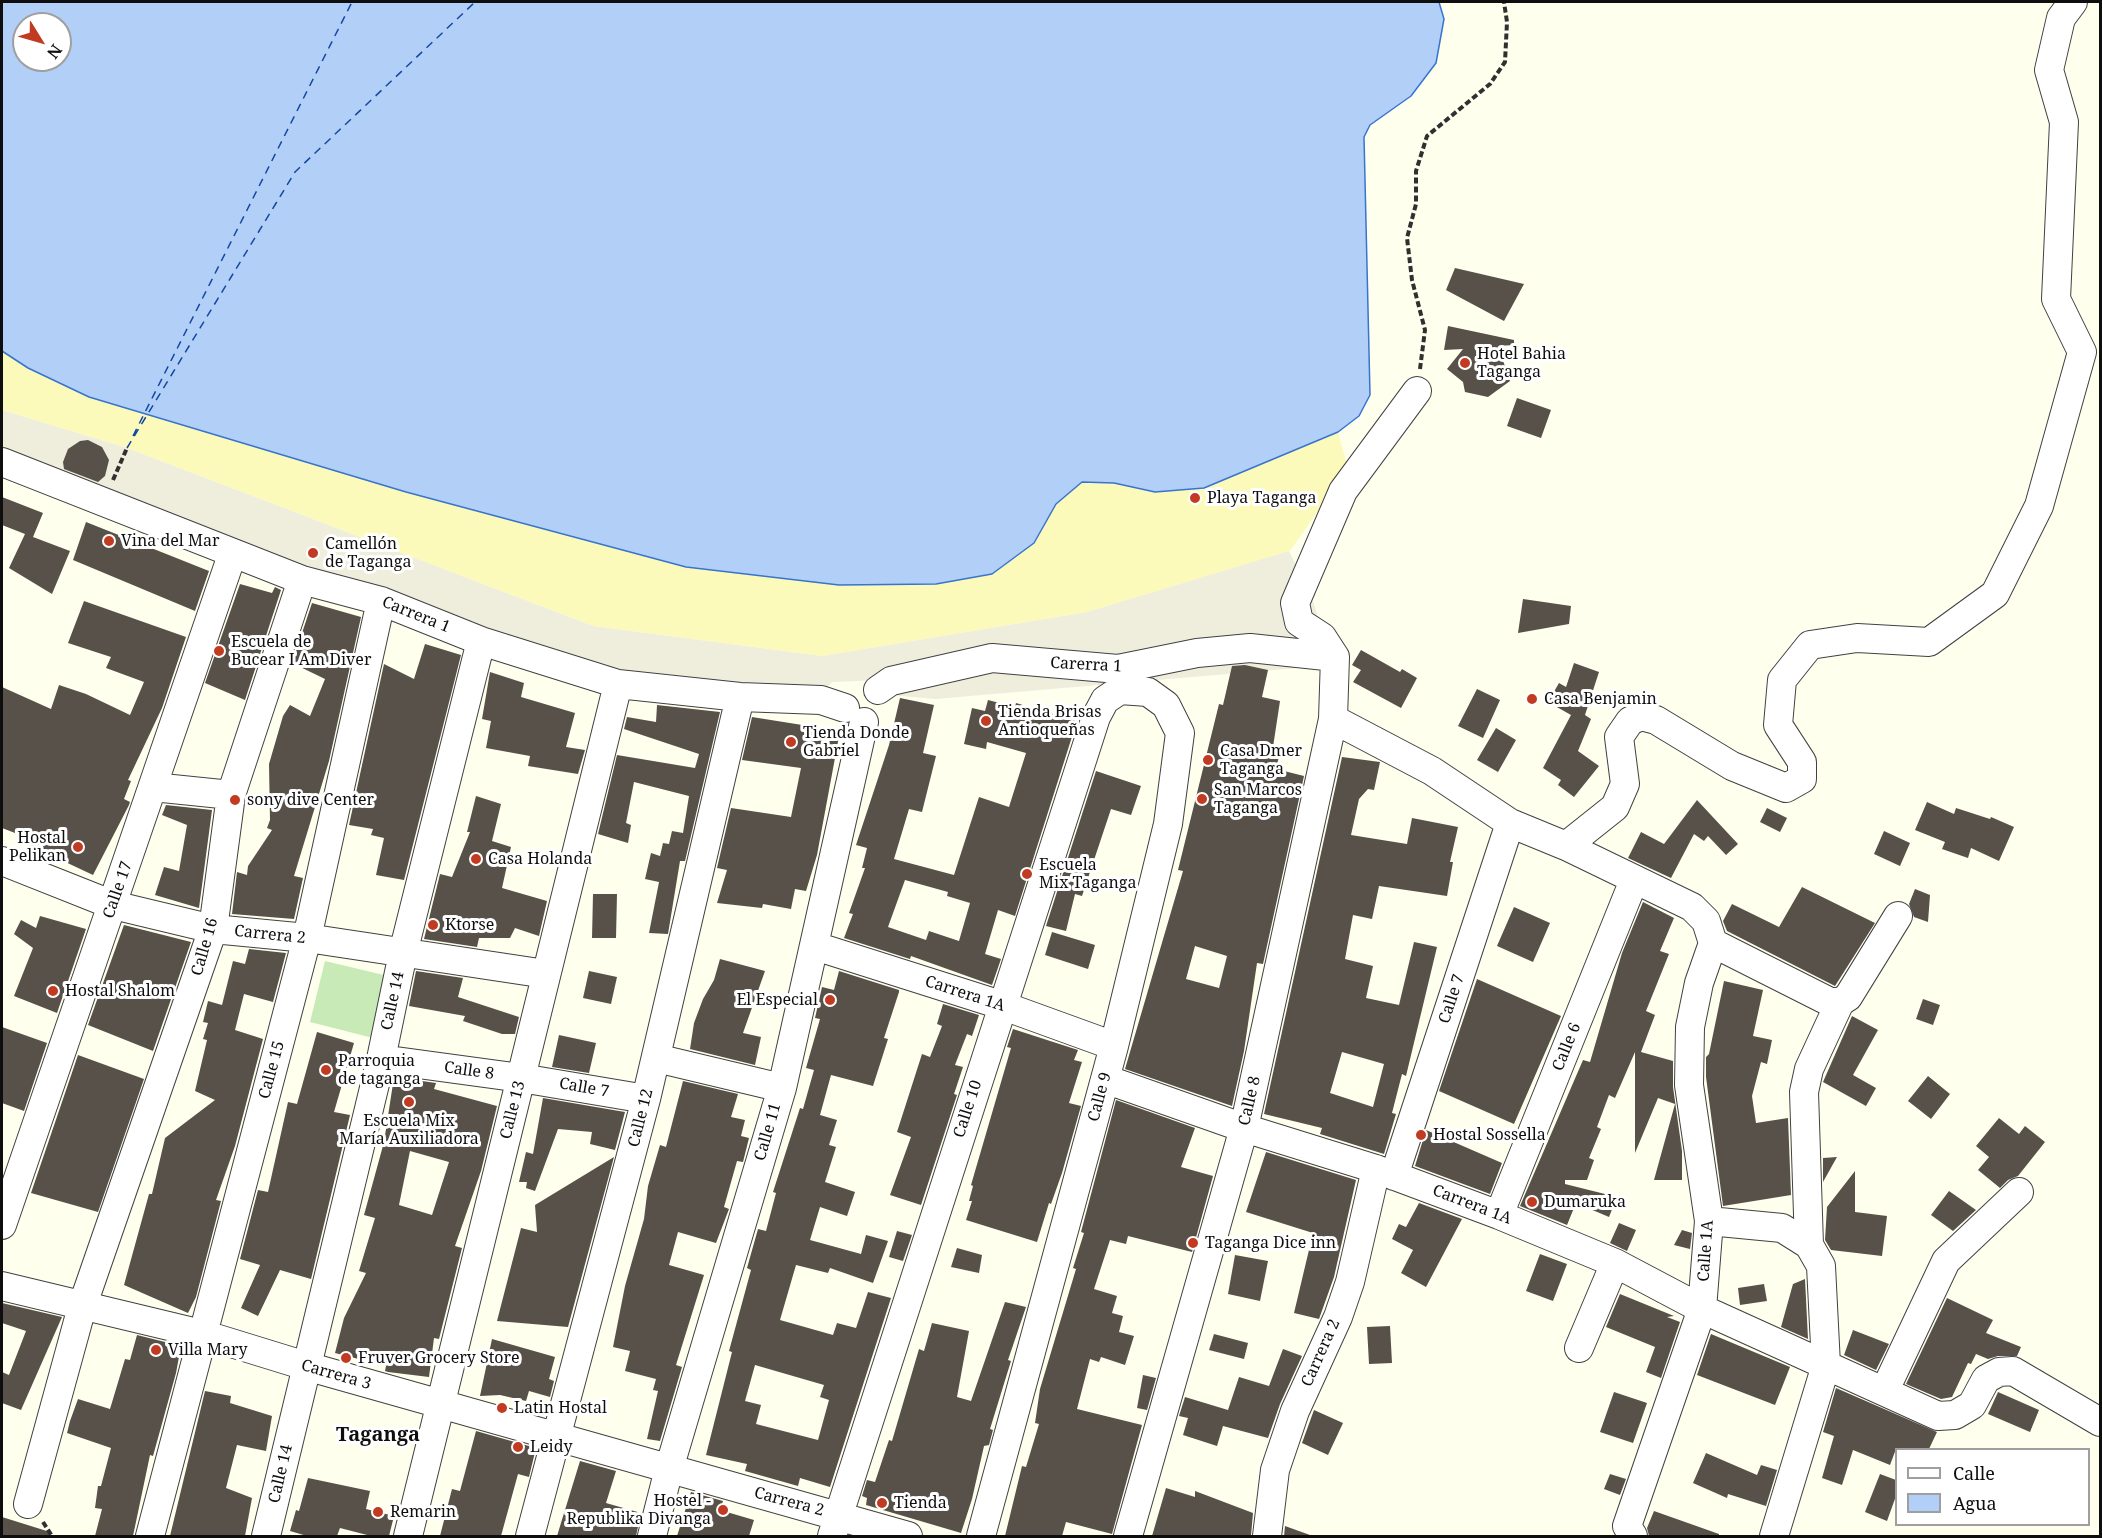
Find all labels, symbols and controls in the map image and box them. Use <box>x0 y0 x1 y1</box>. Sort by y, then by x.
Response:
north arrow <box>12 12 72 72</box>
text: N <box>42 40 67 63</box>
place label: Hotel Bahia Taganga <box>1477 344 1566 382</box>
marker: Hotel Bahia Taganga <box>1458 356 1472 370</box>
place label: Playa Taganga <box>1207 488 1316 508</box>
marker: Playa Taganga <box>1188 491 1202 505</box>
place label: Vina del Mar <box>121 531 219 551</box>
marker: Vina del Mar <box>102 534 116 548</box>
place label: Camellón de Taganga <box>325 534 411 572</box>
marker: Camellón de Taganga <box>306 546 320 560</box>
street label: Carrera 1 <box>379 593 453 637</box>
place label: Escuela de Bucear I Am Diver <box>231 632 371 670</box>
marker: Escuela de Bucear I Am Diver <box>212 644 226 658</box>
street label: Carerra 1 <box>1050 654 1122 676</box>
place label: Casa Benjamin <box>1544 689 1657 709</box>
marker: Casa Benjamin <box>1525 692 1539 706</box>
place label: Tienda Brisas Antioqueñas <box>998 702 1101 740</box>
marker: Tienda Brisas Antioqueñas <box>979 714 993 728</box>
place label: Tienda Donde Gabriel <box>803 723 909 761</box>
marker: Tienda Donde Gabriel <box>784 735 798 749</box>
place label: Casa Dmer Taganga <box>1220 741 1302 779</box>
marker: Casa Dmer Taganga <box>1201 753 1215 767</box>
place label: San Marcos Taganga <box>1214 780 1302 818</box>
place label: sony dive Center <box>247 790 374 810</box>
marker: San Marcos Taganga <box>1195 792 1209 806</box>
marker: sony dive Center <box>228 793 242 807</box>
place label: Hostal Pelikan <box>9 828 66 866</box>
marker: Hostal Pelikan <box>71 840 85 854</box>
place label: Casa Holanda <box>488 849 592 869</box>
marker: Casa Holanda <box>469 852 483 866</box>
place label: Escuela Mix Taganga <box>1039 855 1136 893</box>
street label: Calle 17 <box>99 859 137 921</box>
marker: Escuela Mix Taganga <box>1020 867 1034 881</box>
place label: Ktorse <box>445 915 494 935</box>
street label: Calle 16 <box>188 916 222 978</box>
marker: Ktorse <box>426 918 440 932</box>
street label: Carrera 2 <box>233 922 307 948</box>
street label: Calle 14 <box>377 970 409 1032</box>
street label: Carrera 1A <box>923 972 1007 1016</box>
street label: Calle 7 <box>1435 972 1469 1026</box>
place label: Hostal Shalom <box>65 981 175 1001</box>
marker: Hostal Shalom <box>46 984 60 998</box>
place label: El Especial <box>736 990 818 1010</box>
marker: El Especial <box>823 993 837 1007</box>
street label: Calle 6 <box>1549 1020 1585 1074</box>
street label: Calle 15 <box>255 1039 289 1101</box>
place label: Parroquia de taganga <box>338 1051 421 1089</box>
street label: Calle 8 <box>443 1058 495 1084</box>
marker: Parroquia de taganga <box>319 1063 333 1077</box>
street label: Calle 9 <box>1084 1070 1116 1124</box>
street label: Calle 7 <box>558 1074 610 1102</box>
street label: Calle 8 <box>1235 1074 1265 1128</box>
street label: Calle 10 <box>950 1078 986 1140</box>
street label: Calle 13 <box>497 1079 529 1141</box>
street label: Calle 12 <box>625 1087 657 1149</box>
marker: Escuela Mix María Auxiliadora <box>402 1095 416 1109</box>
street label: Calle 11 <box>751 1101 785 1163</box>
place label: Escuela Mix María Auxiliadora <box>339 1111 479 1149</box>
place label: Hostal Sossella <box>1433 1125 1546 1145</box>
marker: Hostal Sossella <box>1414 1128 1428 1142</box>
street label: Carrera 1A <box>1430 1181 1514 1229</box>
place label: Dumaruka <box>1544 1192 1626 1212</box>
marker: Dumaruka <box>1525 1195 1539 1209</box>
street label: Calle 1A <box>1694 1220 1718 1282</box>
place label: Taganga Dice inn <box>1205 1233 1336 1253</box>
marker: Taganga Dice inn <box>1186 1236 1200 1250</box>
street label: Carrera 2 <box>1298 1316 1344 1390</box>
place label: Villa Mary <box>168 1340 248 1360</box>
marker: Villa Mary <box>149 1343 163 1357</box>
place label: Fruver Grocery Store <box>358 1348 520 1368</box>
marker: Fruver Grocery Store <box>339 1351 353 1365</box>
street label: Carrera 3 <box>299 1356 373 1394</box>
place label: Latin Hostal <box>514 1398 607 1418</box>
marker: Latin Hostal <box>495 1401 509 1415</box>
district label: Taganga <box>336 1423 420 1447</box>
place label: Leidy <box>530 1437 573 1457</box>
marker: Leidy <box>511 1440 525 1454</box>
street label: Calle 14 <box>265 1443 297 1505</box>
legend <box>1895 1448 2090 1526</box>
text: Calle <box>1953 1461 1995 1485</box>
street label: Carrera 2 <box>752 1483 826 1521</box>
place label: Hostel - Republika Divanga <box>567 1491 711 1529</box>
text: Agua <box>1953 1491 1997 1515</box>
place label: Tienda <box>894 1493 947 1513</box>
marker: Tienda <box>875 1496 889 1510</box>
place label: Remarin <box>390 1502 456 1522</box>
marker: Hostel - Republika Divanga <box>716 1503 730 1517</box>
marker: Remarin <box>371 1505 385 1519</box>

